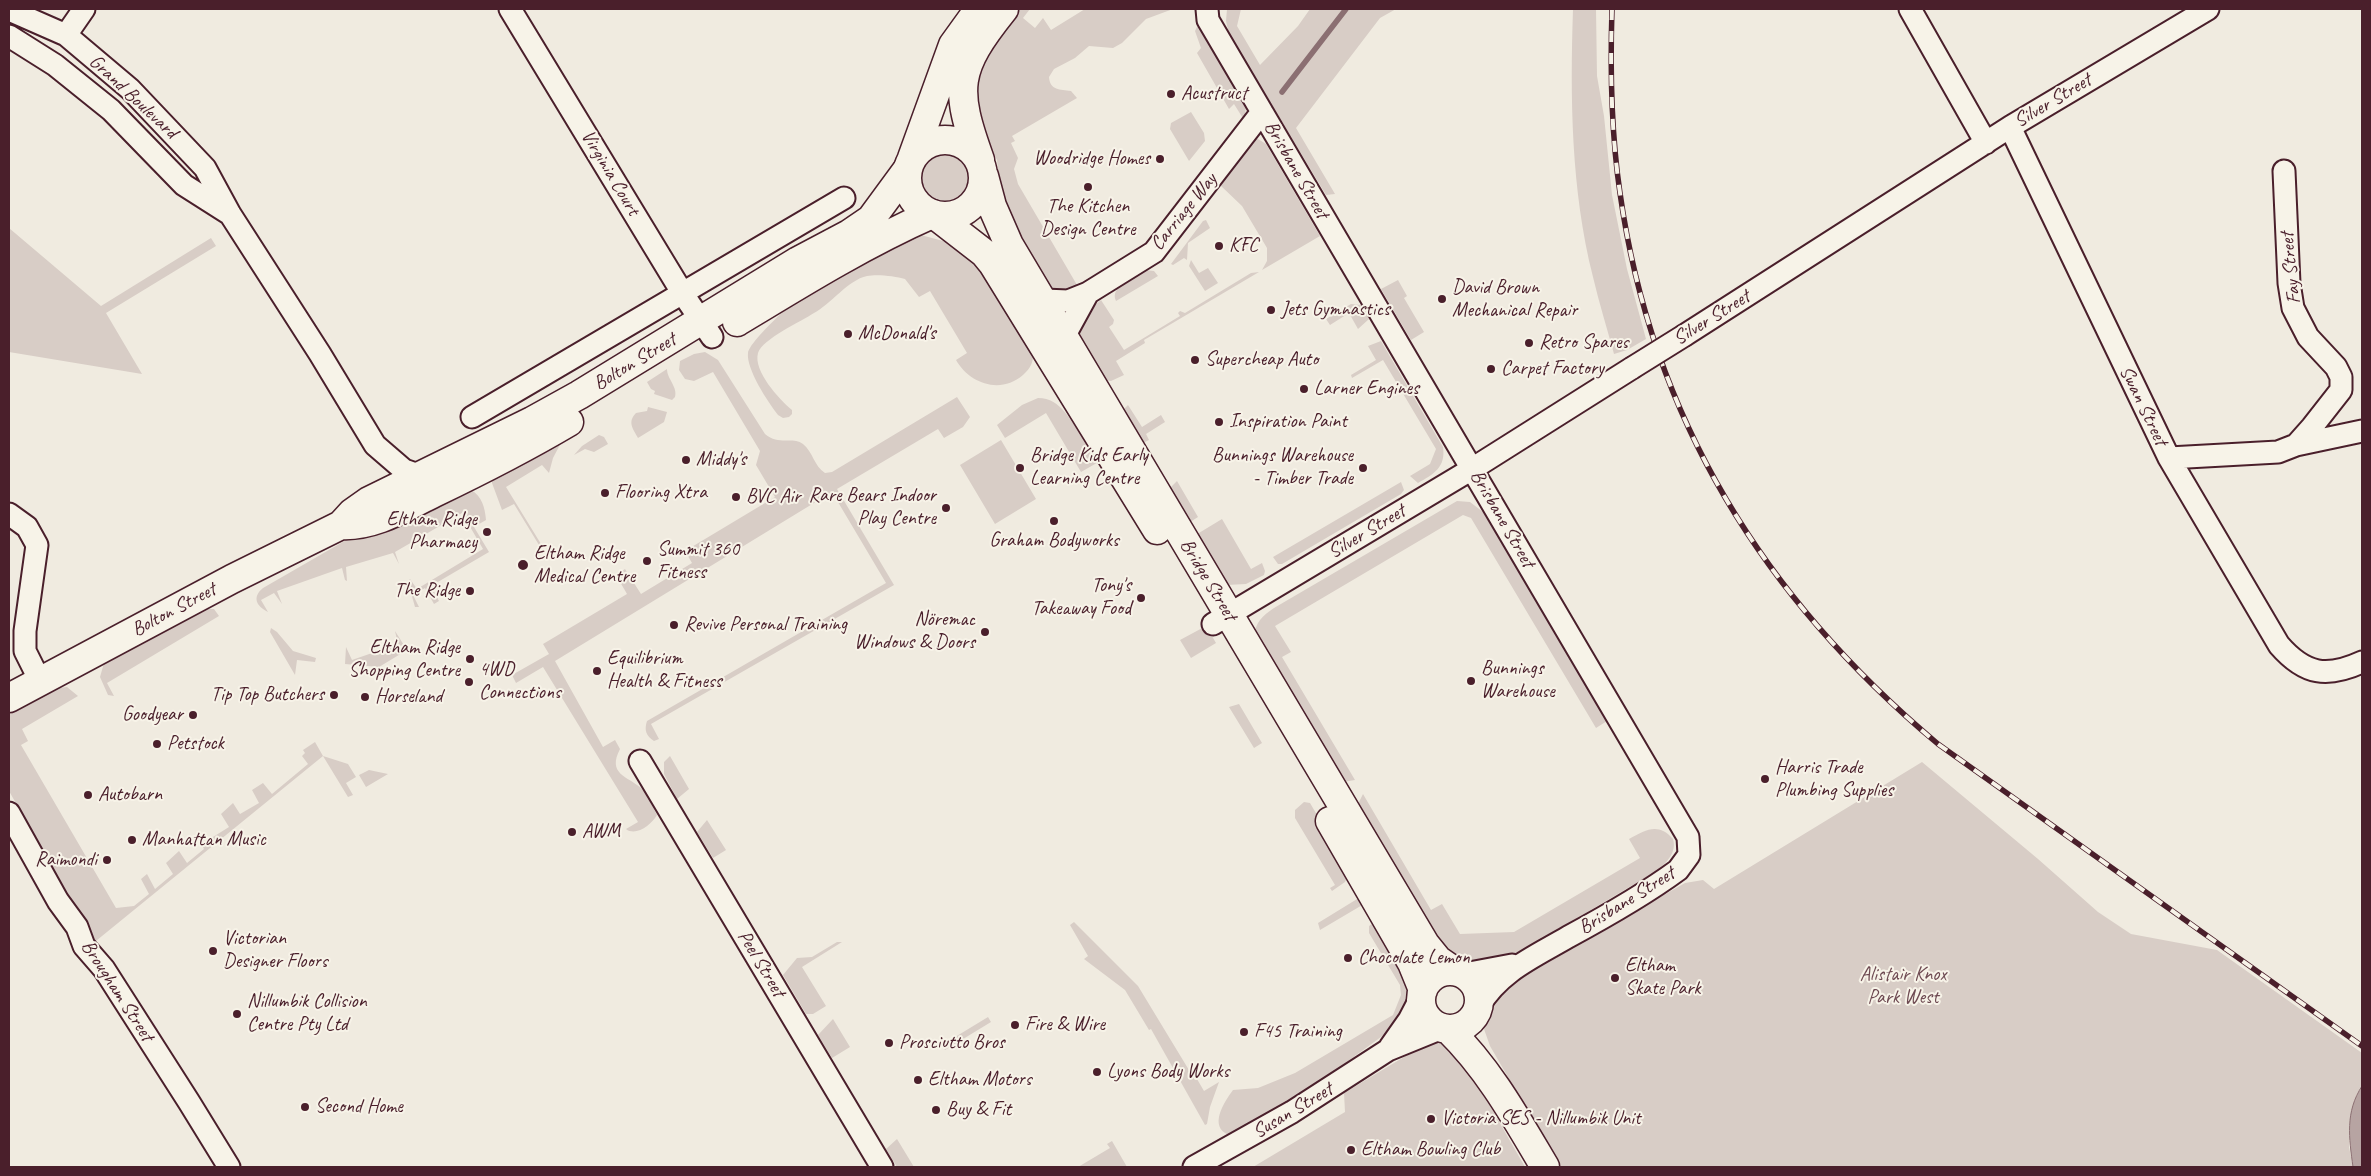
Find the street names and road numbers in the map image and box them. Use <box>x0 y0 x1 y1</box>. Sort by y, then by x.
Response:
street label: Grand Boulevard <box>84 50 182 144</box>
street label: Silver Street <box>2010 69 2096 133</box>
street label: Brisbane Street <box>1258 117 1334 223</box>
street label: Virginia Court <box>575 126 645 220</box>
street label: Carriage Way <box>1146 168 1222 256</box>
street label: Fay Street <box>2275 231 2307 305</box>
street label: Silver Street <box>1669 285 1755 351</box>
street label: Bolton Street <box>589 328 681 396</box>
street label: Swan Street <box>2113 362 2173 450</box>
street label: Brisbane Street <box>1464 466 1540 572</box>
street label: Silver Street <box>1324 500 1410 564</box>
street label: Bridge Street <box>1174 535 1242 625</box>
street label: Bolton Street <box>128 578 220 642</box>
street label: Brisbane Street <box>1574 862 1680 940</box>
street label: Peel Street <box>732 926 790 1002</box>
street label: Brougham Street <box>75 936 159 1046</box>
street label: Susan Street <box>1249 1078 1337 1144</box>

